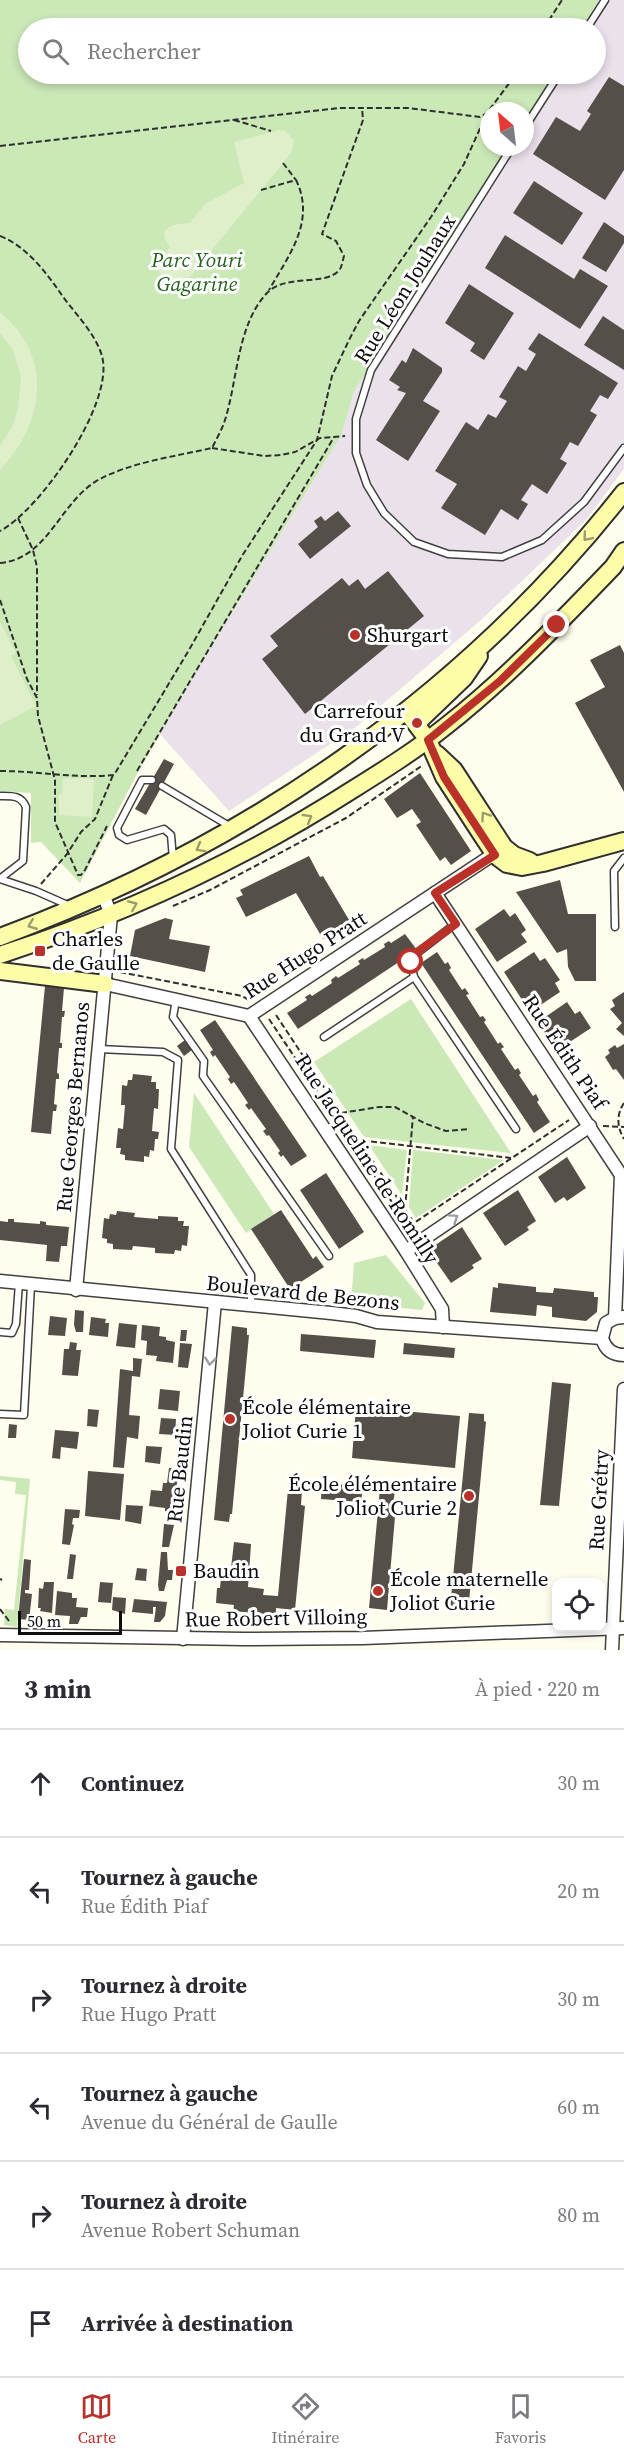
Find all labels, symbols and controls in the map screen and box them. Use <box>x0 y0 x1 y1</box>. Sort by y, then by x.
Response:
search box <box>18 18 606 84</box>
icon: search <box>39 35 72 68</box>
text: Rechercher <box>87 36 201 66</box>
north arrow <box>480 102 534 156</box>
street label: Rue Léon Jouhaux <box>347 209 462 369</box>
park label: Parc Youri Gagarine <box>150 245 243 298</box>
one-way arrow <box>583 531 594 542</box>
route end <box>543 611 569 637</box>
place label: Shurgart <box>367 620 448 649</box>
marker: Shurgart <box>348 628 362 642</box>
place label: Carrefour du Grand V <box>300 696 405 749</box>
marker: Carrefour du Grand V <box>410 716 424 730</box>
one-way arrow <box>481 811 492 822</box>
one-way arrow <box>302 814 312 825</box>
one-way arrow <box>196 841 206 852</box>
one-way arrow <box>127 900 138 912</box>
street label: Rue Hugo Pratt <box>237 904 372 1005</box>
one-way arrow <box>28 918 39 930</box>
place label: Charles de Gaulle <box>52 924 140 977</box>
marker: Charles de Gaulle <box>33 944 47 958</box>
route start <box>397 948 423 974</box>
street label: Rue Édith Piaf <box>516 988 616 1116</box>
street label: Rue Georges Bernanos <box>49 1001 96 1213</box>
street label: Rue Jacqueline de Romilly <box>289 1048 446 1270</box>
one-way arrow <box>448 1214 459 1225</box>
street label: Boulevard de Bezons <box>205 1268 401 1317</box>
one-way arrow <box>204 1356 217 1365</box>
place label: École élémentaire Joliot Curie 1 <box>241 1392 411 1445</box>
marker: École élémentaire Joliot Curie 1 <box>223 1412 237 1426</box>
street label: Rue Baudin <box>159 1414 200 1524</box>
street label: Rue Grétry <box>581 1448 616 1551</box>
place label: École élémentaire Joliot Curie 2 <box>288 1469 457 1522</box>
marker: École élémentaire Joliot Curie 2 <box>462 1489 476 1503</box>
place label: Baudin <box>193 1556 260 1585</box>
marker: Baudin <box>174 1564 188 1578</box>
place label: École maternelle Joliot Curie <box>389 1564 549 1617</box>
map controls <box>552 1578 606 1632</box>
button: locate <box>552 1578 606 1632</box>
marker: École maternelle Joliot Curie <box>371 1584 385 1598</box>
street label: Rue Robert Villoing <box>184 1601 368 1634</box>
scale bar <box>18 1608 122 1636</box>
text: 50 m <box>27 1610 61 1632</box>
text: 3 min <box>24 1671 91 1707</box>
text: À pied · 220 m <box>475 1675 600 1703</box>
icon: ahead <box>24 1767 57 1800</box>
text: Continuez <box>81 1768 184 1798</box>
text: 30 m <box>557 1769 600 1797</box>
text: Tournez à gauche <box>81 1862 258 1892</box>
icon: left <box>24 1875 57 1908</box>
text: 20 m <box>557 1877 600 1905</box>
text: Rue Édith Piaf <box>81 1892 208 1920</box>
text: Tournez à droite <box>81 1970 247 2000</box>
icon: right <box>24 1983 57 2016</box>
text: 30 m <box>557 1985 600 2013</box>
text: Rue Hugo Pratt <box>81 2000 216 2028</box>
text: Tournez à gauche <box>81 2078 258 2108</box>
icon: left <box>24 2091 57 2124</box>
text: 60 m <box>557 2093 600 2121</box>
text: Avenue du Général de Gaulle <box>81 2108 338 2136</box>
text: Tournez à droite <box>81 2186 247 2216</box>
icon: right <box>24 2199 57 2232</box>
text: 80 m <box>557 2201 600 2229</box>
text: Avenue Robert Schuman <box>81 2216 300 2244</box>
icon: arrive <box>24 2307 57 2340</box>
text: Arrivée à destination <box>81 2308 293 2338</box>
tab: Carte <box>78 2390 116 2448</box>
tab: Itinéraire <box>272 2390 339 2448</box>
tab: Favoris <box>495 2390 546 2448</box>

